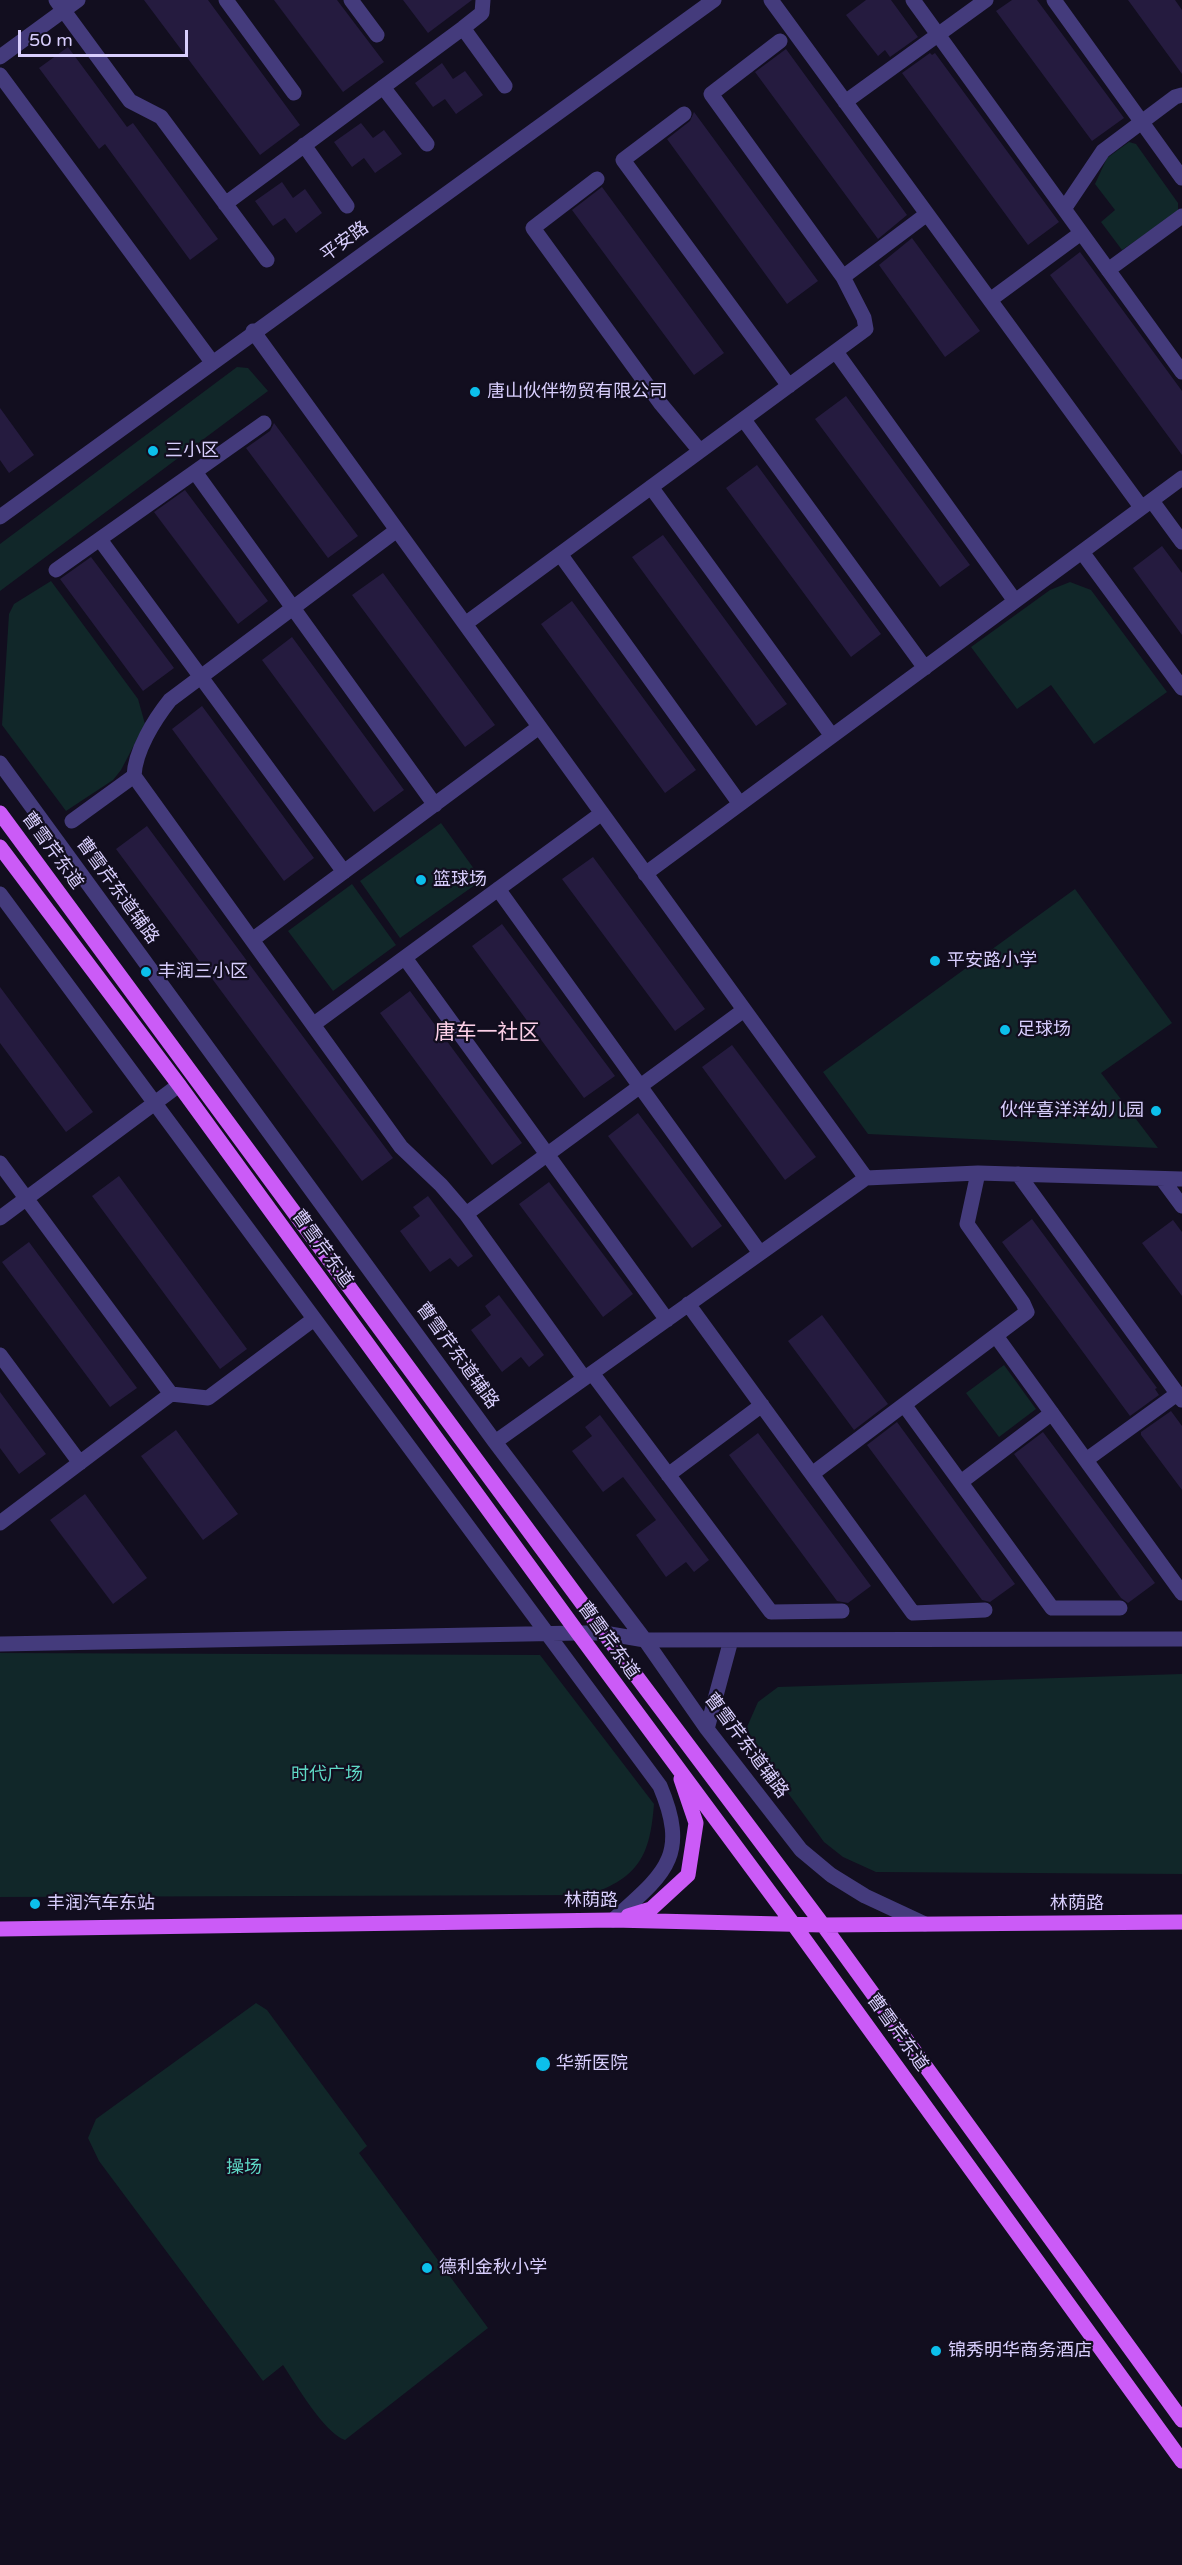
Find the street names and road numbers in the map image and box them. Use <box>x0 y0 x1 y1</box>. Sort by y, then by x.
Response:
street label: 平安路 <box>317 217 373 267</box>
street label: 曹雪芹东道 <box>17 808 87 894</box>
street label: 曹雪芹东道辅路 <box>71 834 163 948</box>
street label: 曹雪芹东道 <box>287 1206 357 1292</box>
street label: 曹雪芹东道辅路 <box>411 1299 503 1413</box>
street label: 曹雪芹东道 <box>573 1598 643 1684</box>
street label: 曹雪芹东道辅路 <box>699 1689 793 1803</box>
street label: 林荫路 <box>564 1890 618 1912</box>
street label: 林荫路 <box>1050 1893 1104 1915</box>
street label: 曹雪芹东道 <box>862 1990 932 2076</box>

